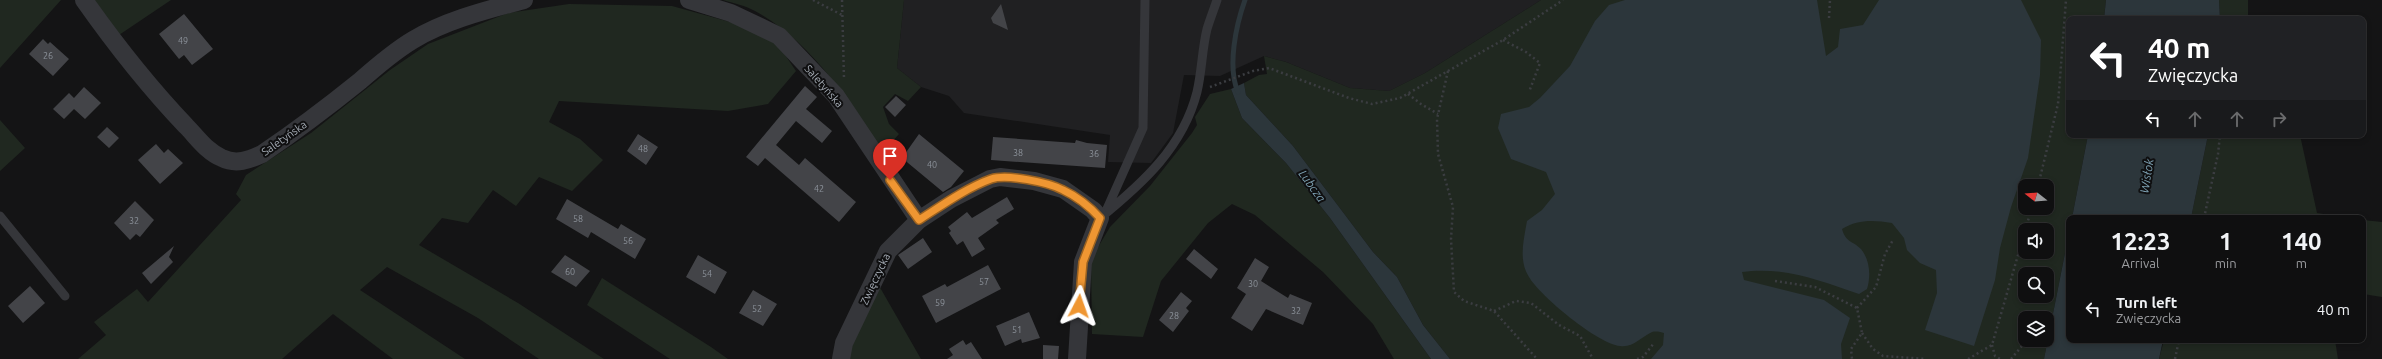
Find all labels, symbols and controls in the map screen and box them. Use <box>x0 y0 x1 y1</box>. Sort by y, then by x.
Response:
icon: left <box>2082 32 2134 84</box>
text: 40 m <box>2148 32 2210 63</box>
house number: 49 <box>178 36 188 46</box>
house number: 26 <box>43 51 53 61</box>
street label: Saletyńska <box>802 62 846 110</box>
text: Zwięczycka <box>2148 65 2238 85</box>
icon: left <box>2142 108 2164 130</box>
icon: ahead <box>2184 108 2206 130</box>
icon: ahead <box>2226 108 2248 130</box>
icon: right <box>2268 108 2290 130</box>
street label: Saletyńska <box>259 118 309 158</box>
pin <box>873 139 907 180</box>
house number: 48 <box>638 144 648 154</box>
icon: arrive <box>879 145 901 167</box>
house number: 38 <box>1013 148 1023 158</box>
house number: 36 <box>1089 149 1099 159</box>
water label: Wisłok <box>2137 157 2156 194</box>
house number: 40 <box>927 160 937 170</box>
water label: Lubcza <box>1296 167 1329 205</box>
north arrow <box>2018 179 2054 215</box>
map controls <box>2018 179 2054 347</box>
house number: 42 <box>814 184 824 194</box>
house number: 58 <box>573 214 583 224</box>
house number: 32 <box>129 216 139 226</box>
button: sound <box>2018 223 2054 259</box>
text: 12:23 <box>2110 228 2170 255</box>
text: 1 <box>2219 228 2232 255</box>
text: 140 <box>2281 228 2322 255</box>
house number: 56 <box>623 236 633 246</box>
street label: Zwięczycka <box>858 251 892 307</box>
text: Arrival <box>2121 256 2159 270</box>
text: min <box>2215 256 2237 270</box>
text: m <box>2296 256 2307 270</box>
house number: 60 <box>565 267 575 277</box>
button: search <box>2018 267 2054 303</box>
house number: 54 <box>702 269 712 279</box>
house number: 57 <box>979 277 989 287</box>
house number: 30 <box>1248 279 1258 289</box>
position arrow <box>1058 285 1100 327</box>
text: Turn left <box>2116 294 2177 311</box>
house number: 59 <box>935 298 945 308</box>
icon: left <box>2082 298 2104 320</box>
text: 40 m <box>2317 301 2350 318</box>
house number: 52 <box>752 304 762 314</box>
house number: 32 <box>1291 306 1301 316</box>
house number: 28 <box>1169 311 1179 321</box>
button: layers <box>2018 311 2054 347</box>
text: Zwięczycka <box>2116 311 2181 325</box>
house number: 51 <box>1012 325 1022 335</box>

